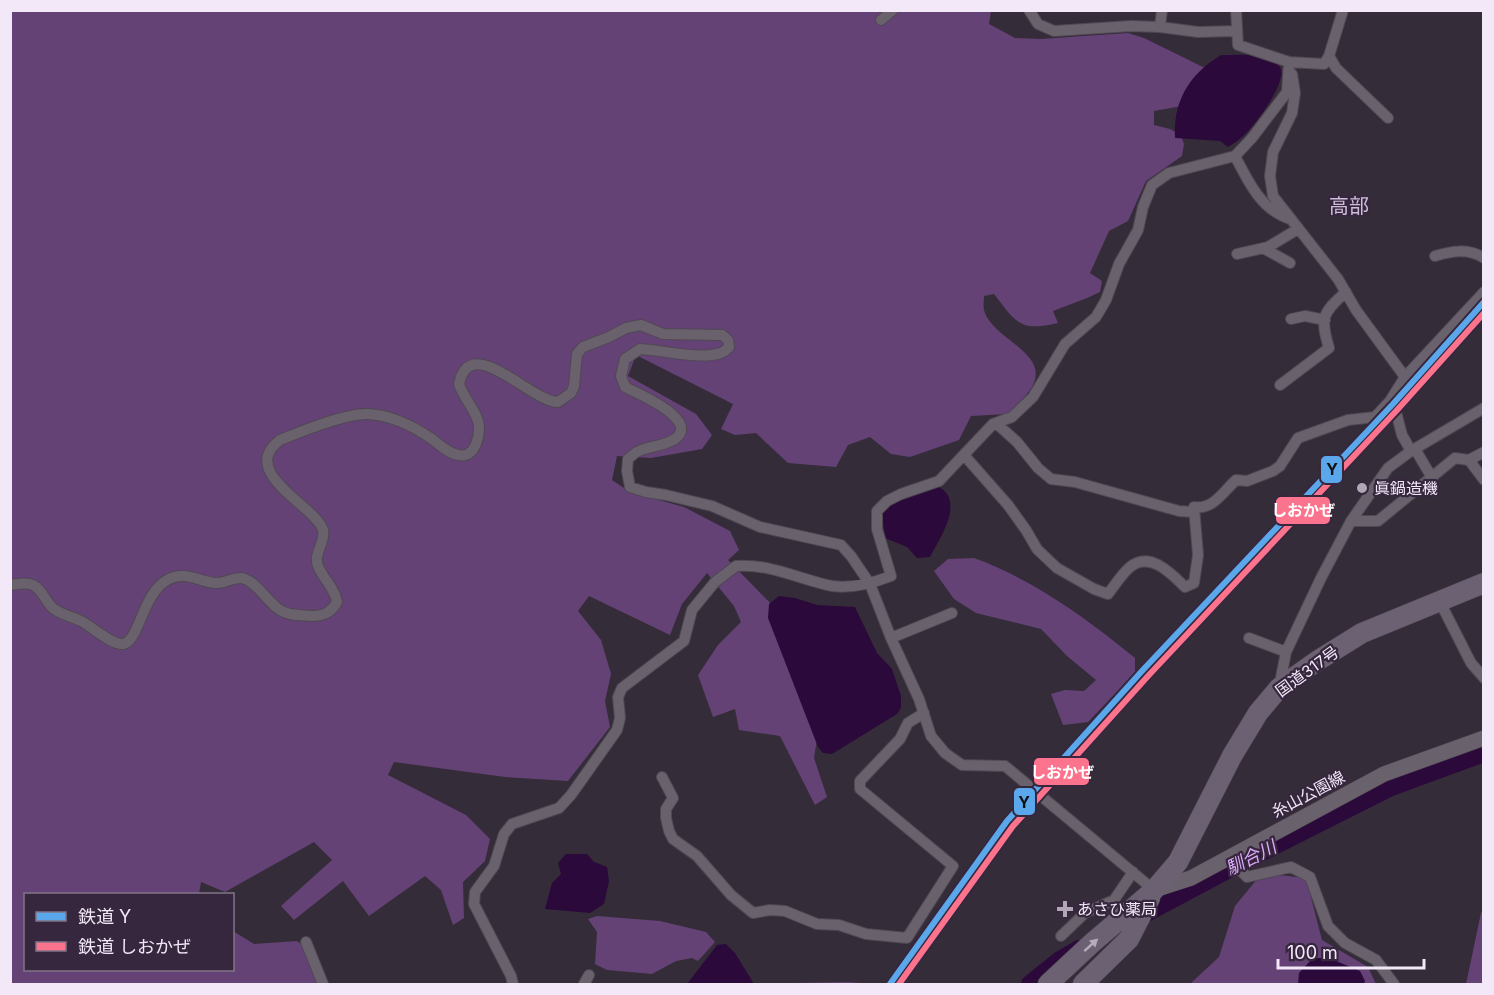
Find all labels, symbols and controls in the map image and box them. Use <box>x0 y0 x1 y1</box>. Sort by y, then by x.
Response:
district label: 高部 <box>1329 194 1369 218</box>
line badge: Y <box>1320 455 1343 484</box>
text: Y <box>1326 459 1338 479</box>
place label: 眞鍋造機 <box>1374 478 1438 498</box>
marker: 眞鍋造機 <box>1355 481 1369 495</box>
line badge: しおかぜ <box>1275 496 1331 525</box>
text: しおかぜ <box>1271 500 1335 520</box>
street label: 国道317号 <box>1271 641 1343 701</box>
line badge: しおかぜ <box>1033 757 1090 786</box>
text: しおかぜ <box>1030 762 1094 782</box>
street label: 糸山公園線 <box>1268 766 1348 822</box>
line badge: Y <box>1013 787 1036 816</box>
text: Y <box>1018 792 1030 812</box>
water label: 馴合川 <box>1222 835 1281 879</box>
legend <box>24 893 234 971</box>
place label: あさひ薬局 <box>1077 899 1157 919</box>
marker: あさひ薬局 <box>1058 902 1072 916</box>
text: 鉄道 Y <box>78 906 131 927</box>
scale bar <box>1278 932 1424 970</box>
text: 鉄道 しおかぜ <box>78 936 191 957</box>
one-way arrow <box>1083 938 1097 952</box>
text: 100 m <box>1287 942 1338 963</box>

